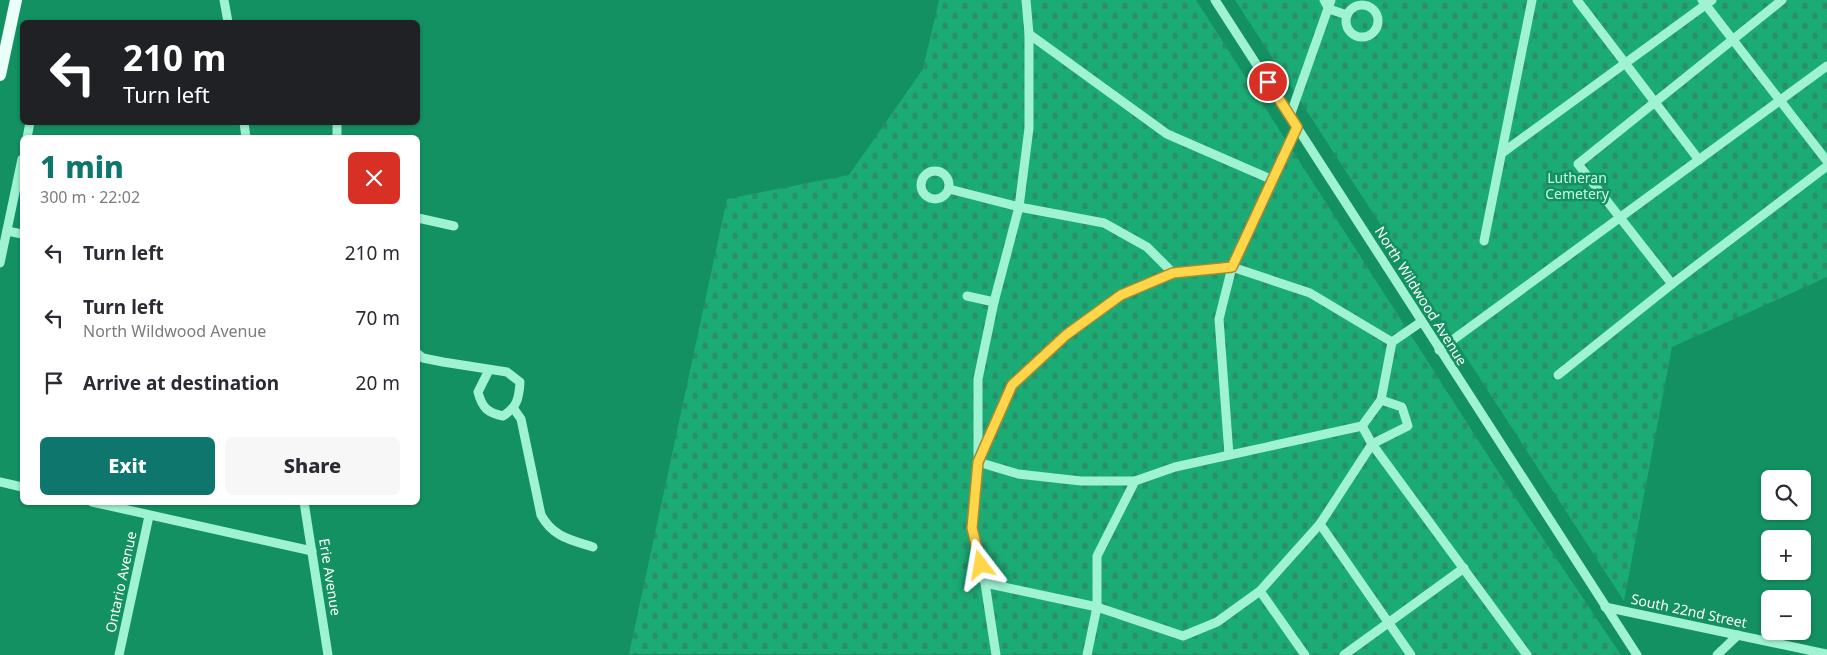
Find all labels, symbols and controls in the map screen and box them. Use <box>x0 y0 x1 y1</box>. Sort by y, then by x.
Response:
text: 210 m <box>123 34 226 81</box>
icon: left <box>40 40 105 105</box>
pin <box>1247 61 1289 103</box>
icon: arrive <box>1254 68 1282 96</box>
text: Turn left <box>123 79 210 109</box>
text: 1 min <box>40 146 124 187</box>
button: close <box>348 152 400 204</box>
park label: Lutheran Cemetery <box>1545 168 1610 203</box>
text: 300 m · 22:02 <box>40 186 140 208</box>
street label: North Wildwood Avenue <box>1371 223 1472 369</box>
icon: left <box>40 239 68 267</box>
text: Turn left <box>83 240 164 266</box>
text: 210 m <box>345 240 400 266</box>
text: Turn left <box>83 294 164 320</box>
icon: left <box>40 304 68 332</box>
text: 70 m <box>356 305 400 331</box>
text: North Wildwood Avenue <box>83 320 266 342</box>
icon: arrive <box>40 369 68 397</box>
text: Arrive at destination <box>83 370 279 396</box>
text: 20 m <box>356 370 400 396</box>
button: Exit <box>40 437 215 495</box>
button: Share <box>225 437 400 495</box>
map controls <box>1761 470 1811 640</box>
button: search <box>1761 470 1811 520</box>
street label: Ontario Avenue <box>100 529 141 634</box>
button: + <box>1761 530 1811 580</box>
street label: Erie Avenue <box>315 537 346 617</box>
position arrow <box>954 538 1006 590</box>
street label: South 22nd Street <box>1629 589 1749 632</box>
button: − <box>1761 590 1811 640</box>

